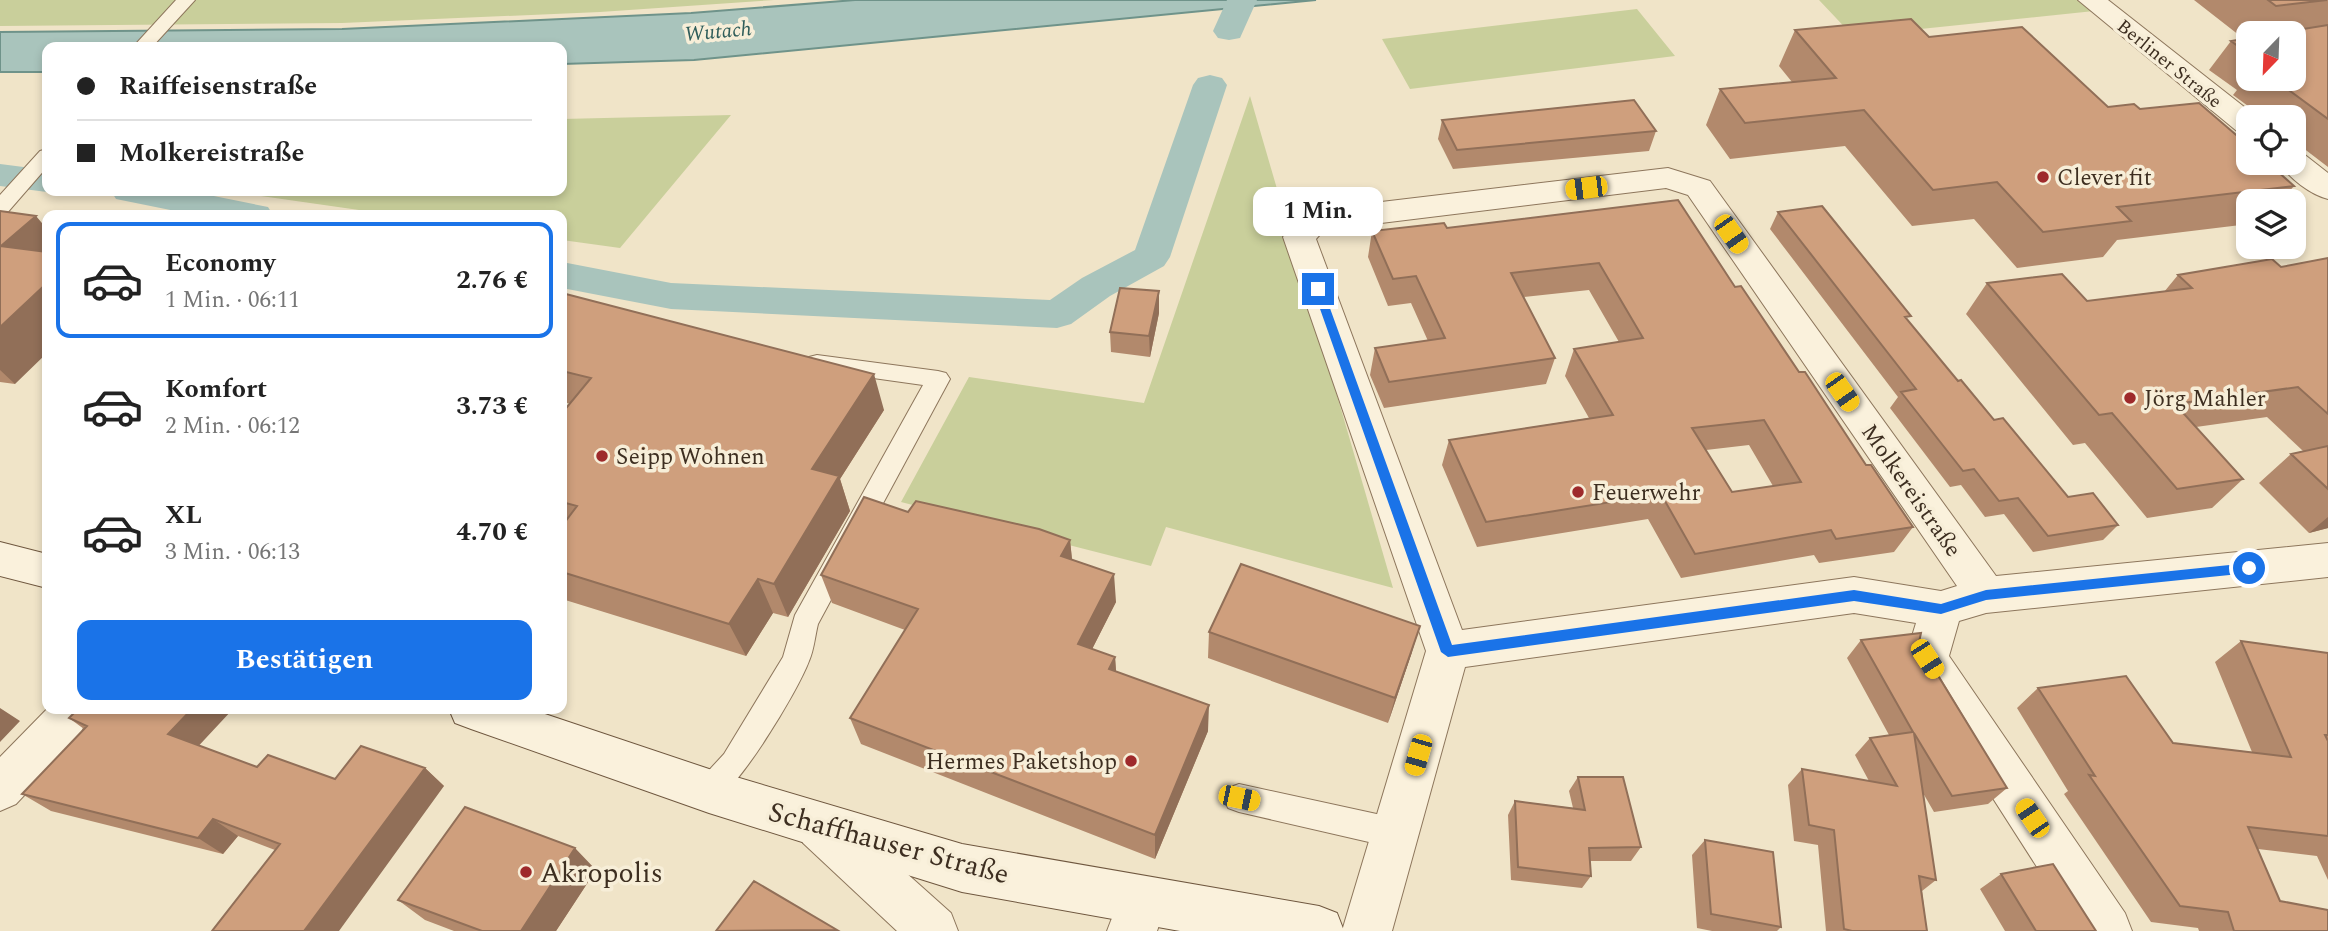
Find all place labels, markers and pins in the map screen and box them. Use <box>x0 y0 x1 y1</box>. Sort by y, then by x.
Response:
place label: Clever fit <box>2057 161 2152 196</box>
marker: Clever fit <box>2035 169 2051 185</box>
place label: Jörg Mahler <box>2144 382 2266 417</box>
marker: Jörg Mahler <box>2122 390 2138 406</box>
place label: Seipp Wohnen <box>616 440 765 475</box>
marker: Seipp Wohnen <box>594 448 610 464</box>
place label: Feuerwehr <box>1592 476 1701 511</box>
marker: Feuerwehr <box>1570 484 1586 500</box>
place label: Hermes Paketshop <box>926 745 1117 780</box>
marker: Hermes Paketshop <box>1123 753 1139 769</box>
place label: Akropolis <box>540 852 663 895</box>
marker: Akropolis <box>518 864 534 880</box>

